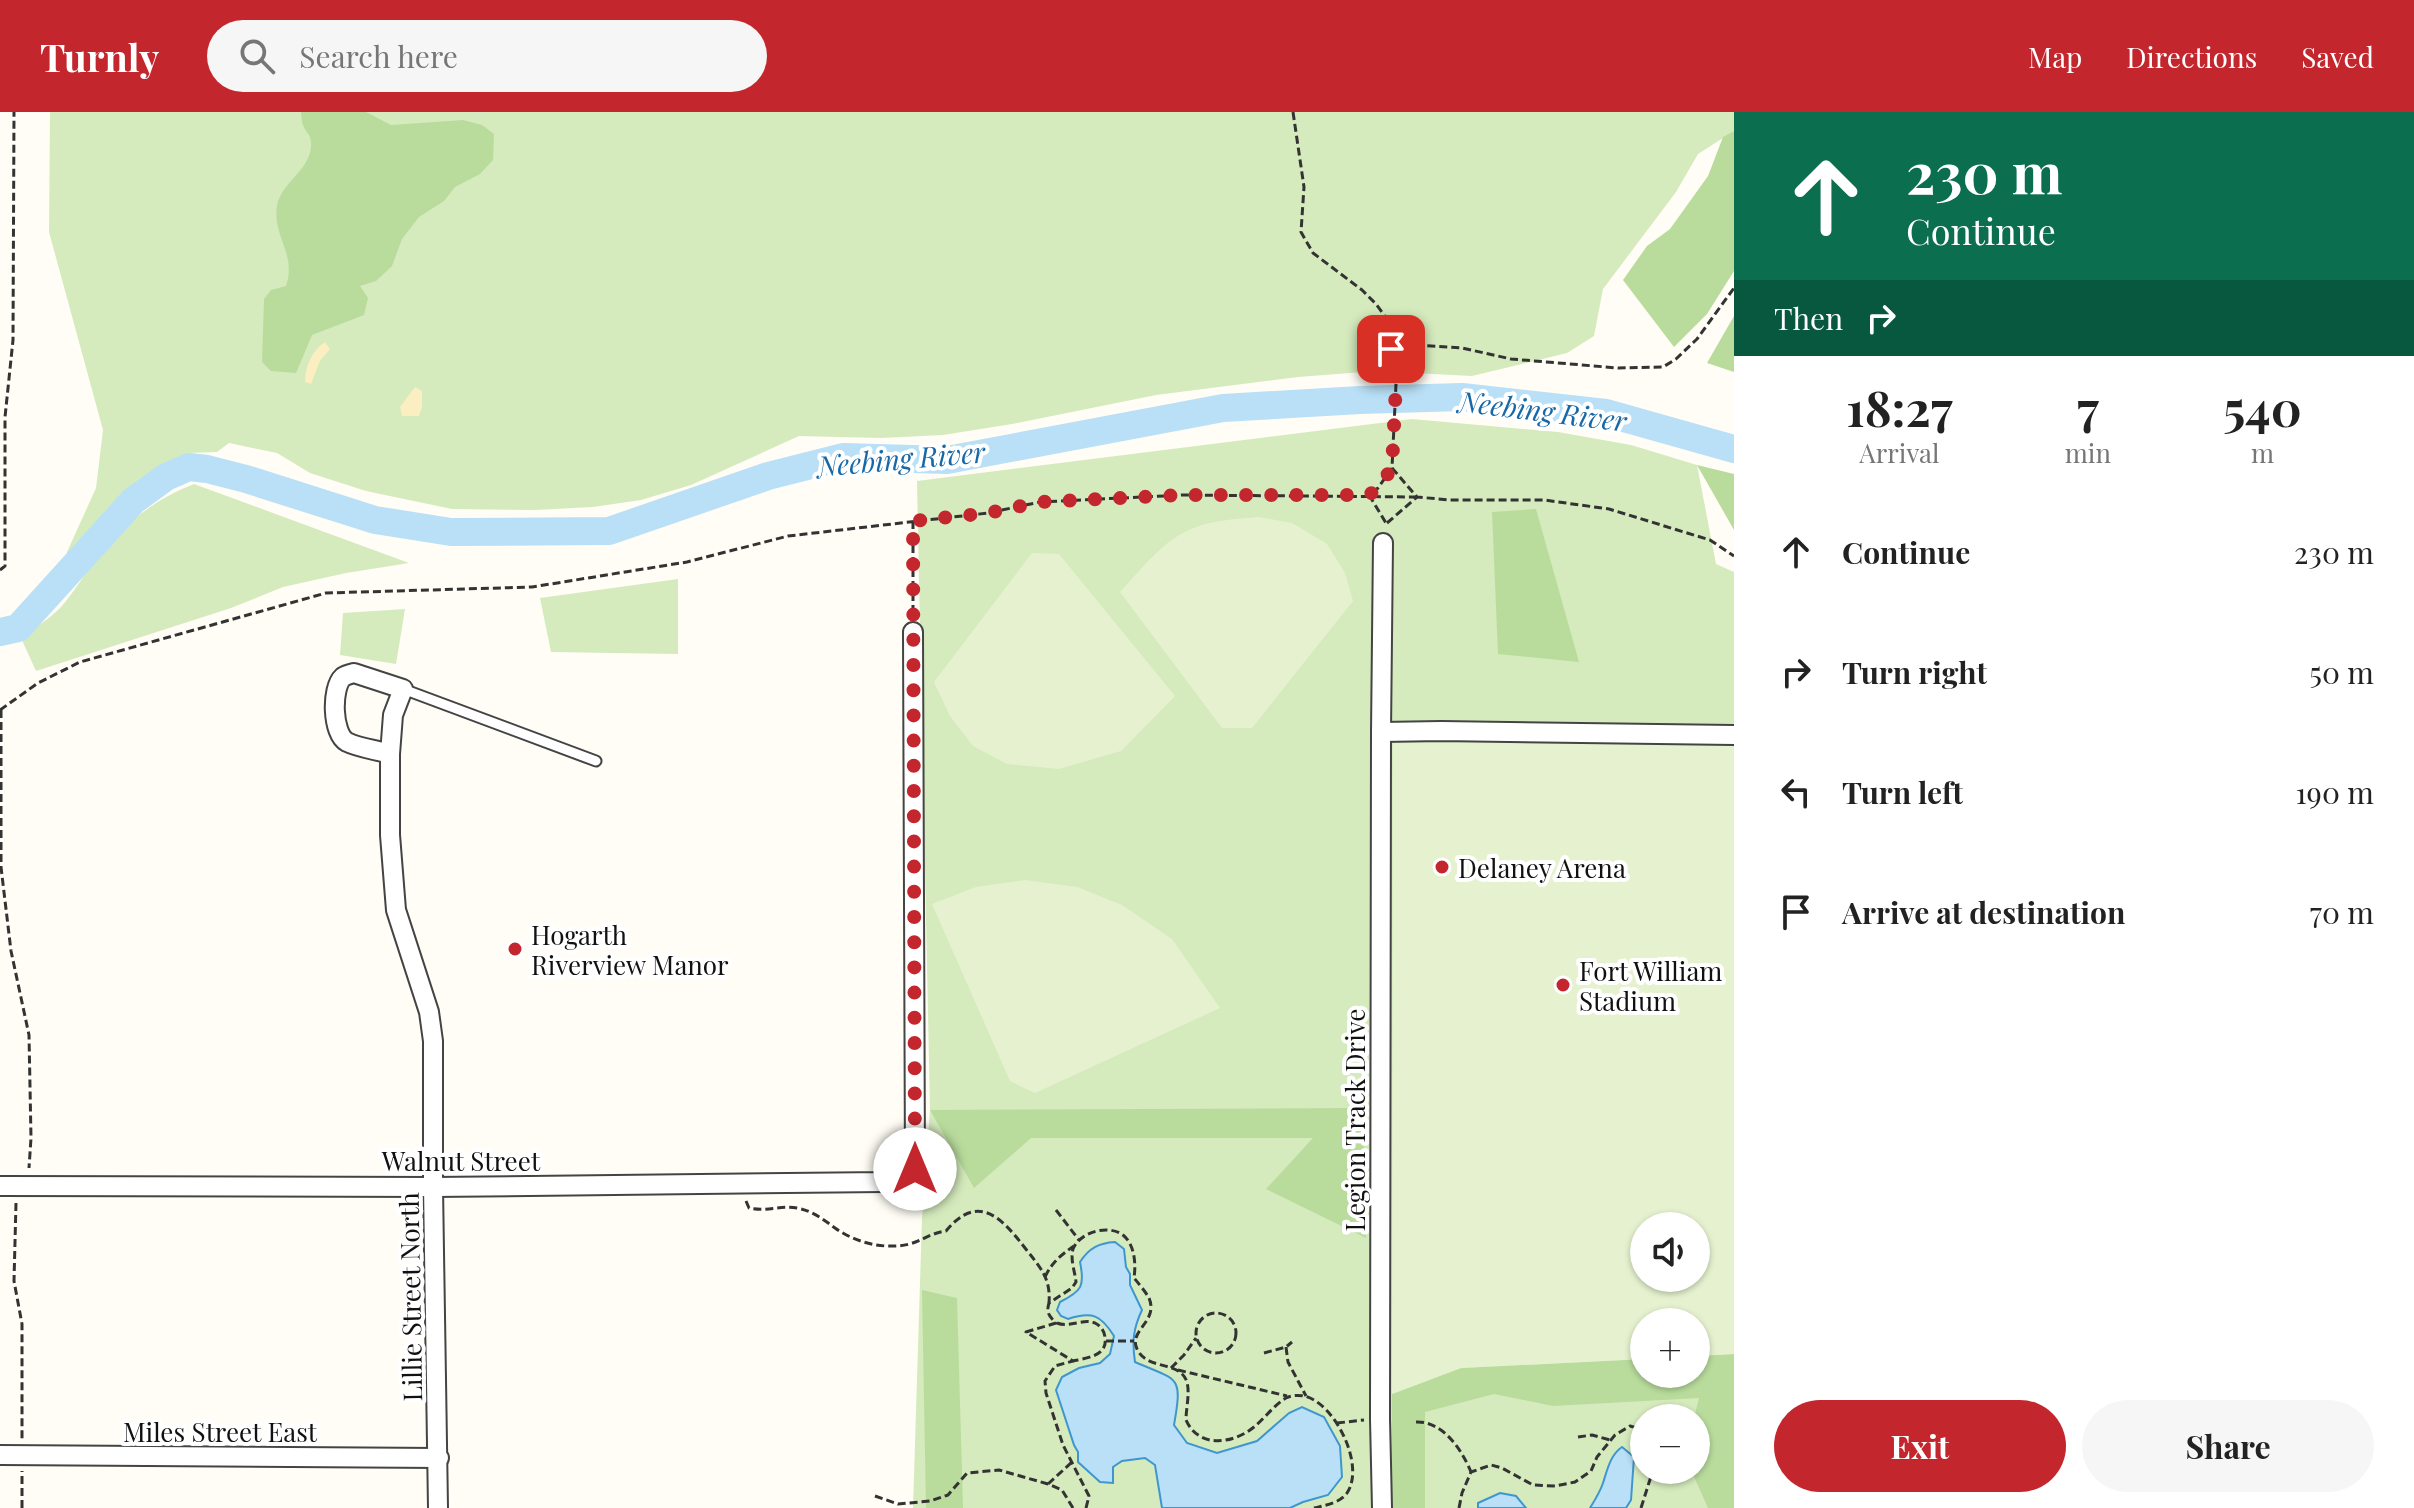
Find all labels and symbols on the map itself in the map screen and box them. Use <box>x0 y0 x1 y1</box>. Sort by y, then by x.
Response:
pin <box>1357 315 1425 383</box>
water label: Neebing River <box>1454 381 1630 439</box>
water label: Neebing River <box>813 432 988 484</box>
place label: Delaney Arena <box>1458 850 1626 885</box>
marker: Delaney Arena <box>1433 858 1451 876</box>
place label: Hogarth Riverview Manor <box>531 917 729 982</box>
marker: Hogarth Riverview Manor <box>506 940 524 958</box>
place label: Fort William Stadium <box>1579 953 1722 1018</box>
marker: Fort William Stadium <box>1554 976 1572 994</box>
street label: Legion Track Drive <box>1337 1009 1372 1231</box>
position arrow <box>873 1127 957 1211</box>
street label: Walnut Street <box>381 1143 541 1178</box>
street label: Lillie Street North <box>391 1192 429 1402</box>
street label: Miles Street East <box>123 1414 318 1449</box>

